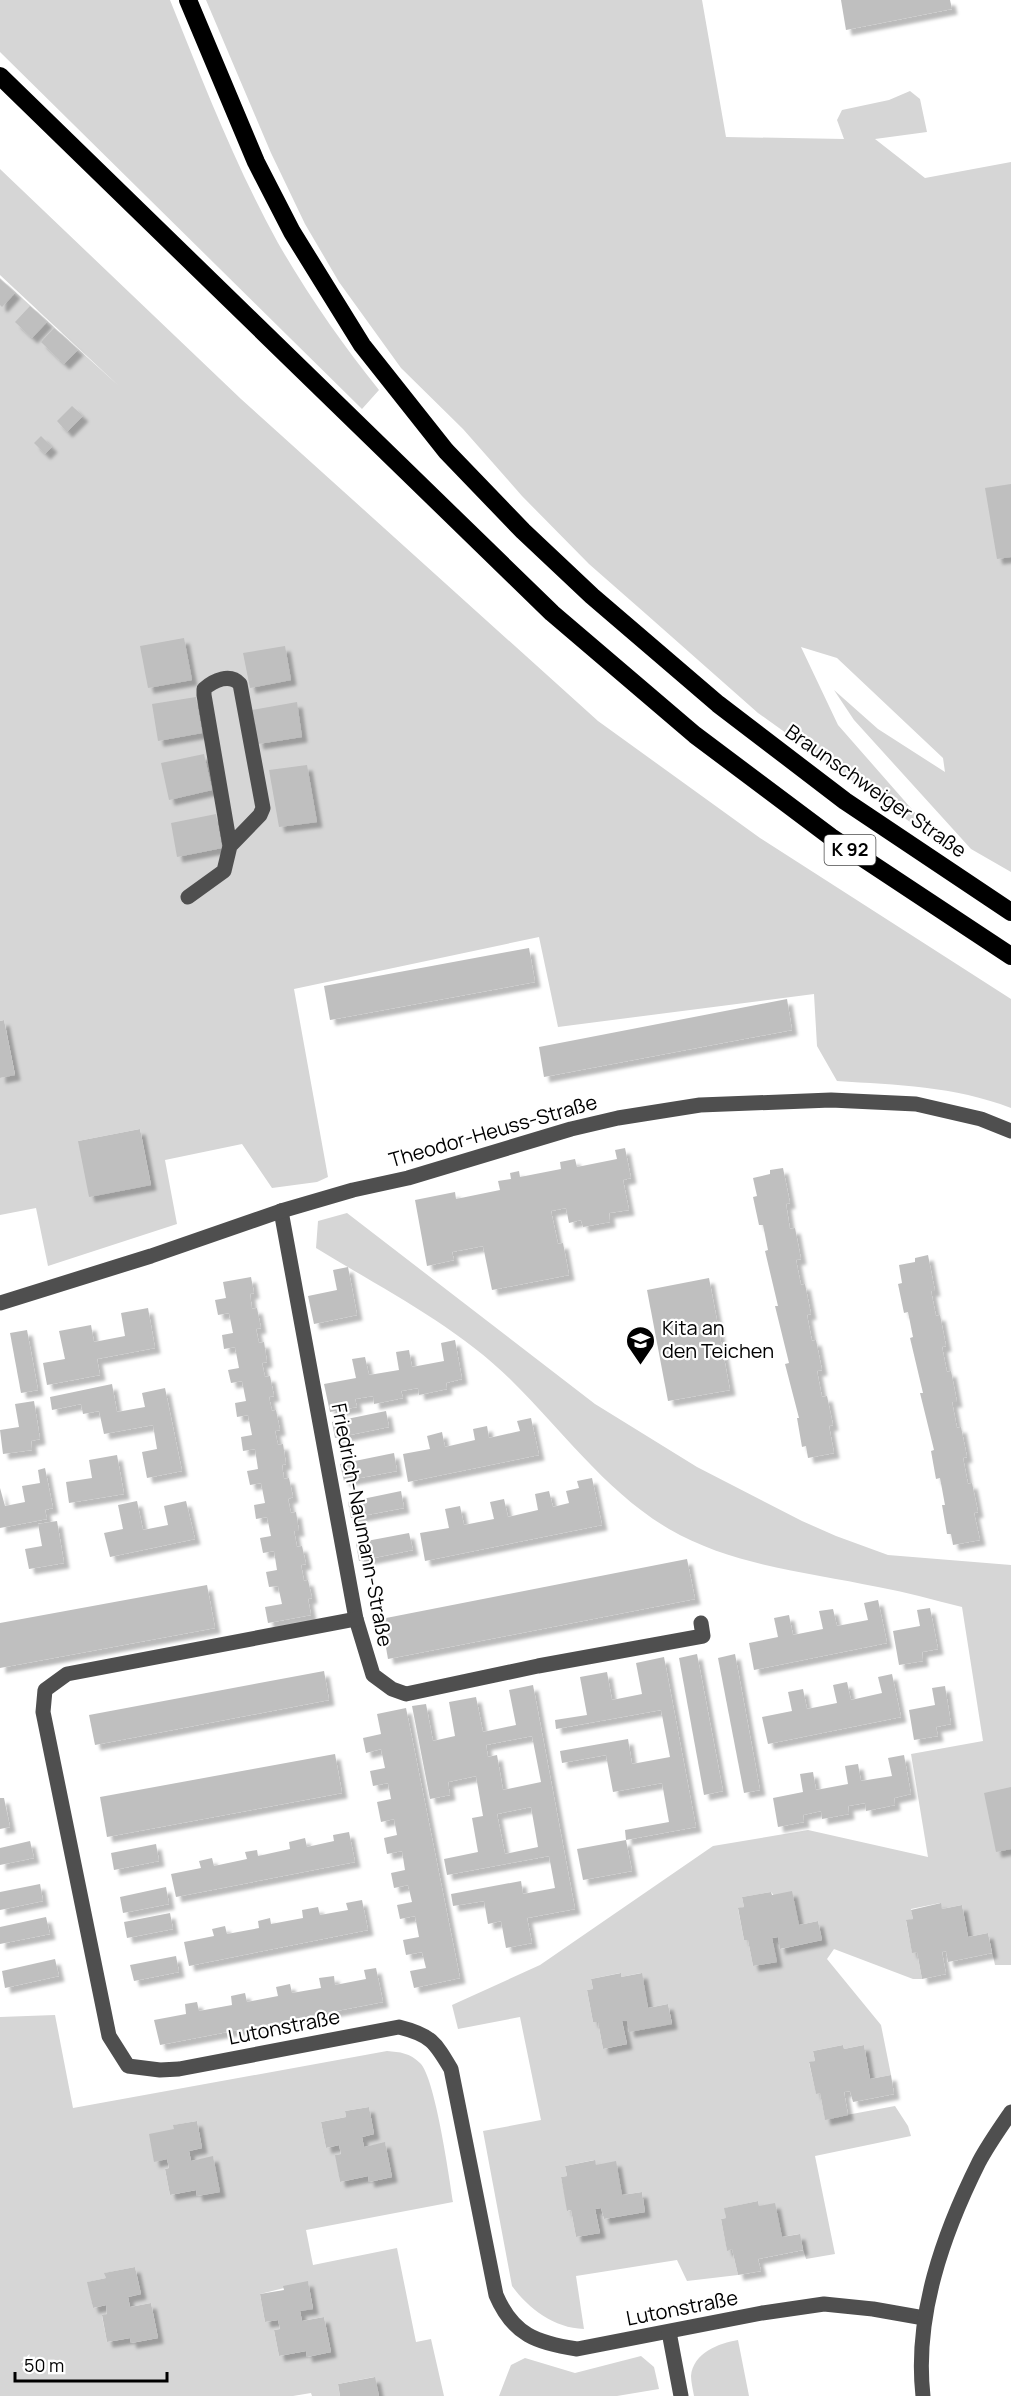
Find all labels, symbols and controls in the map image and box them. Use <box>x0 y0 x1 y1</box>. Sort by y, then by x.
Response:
street label: Braunschweiger Straße <box>780 718 972 863</box>
road number: K 92 <box>824 835 876 865</box>
street label: Theodor-Heuss-Straße <box>386 1088 600 1173</box>
place label: Kita an den Teichen <box>662 1314 774 1364</box>
school or university icon: Kita an den Teichen <box>625 1324 657 1366</box>
street label: Friedrich-Naumann-Straße <box>326 1401 399 1649</box>
street label: Lutonstraße <box>226 2002 342 2051</box>
street label: Lutonstraße <box>624 2283 740 2332</box>
scale bar <box>15 2345 166 2383</box>
text: 50 m <box>24 2353 64 2377</box>

